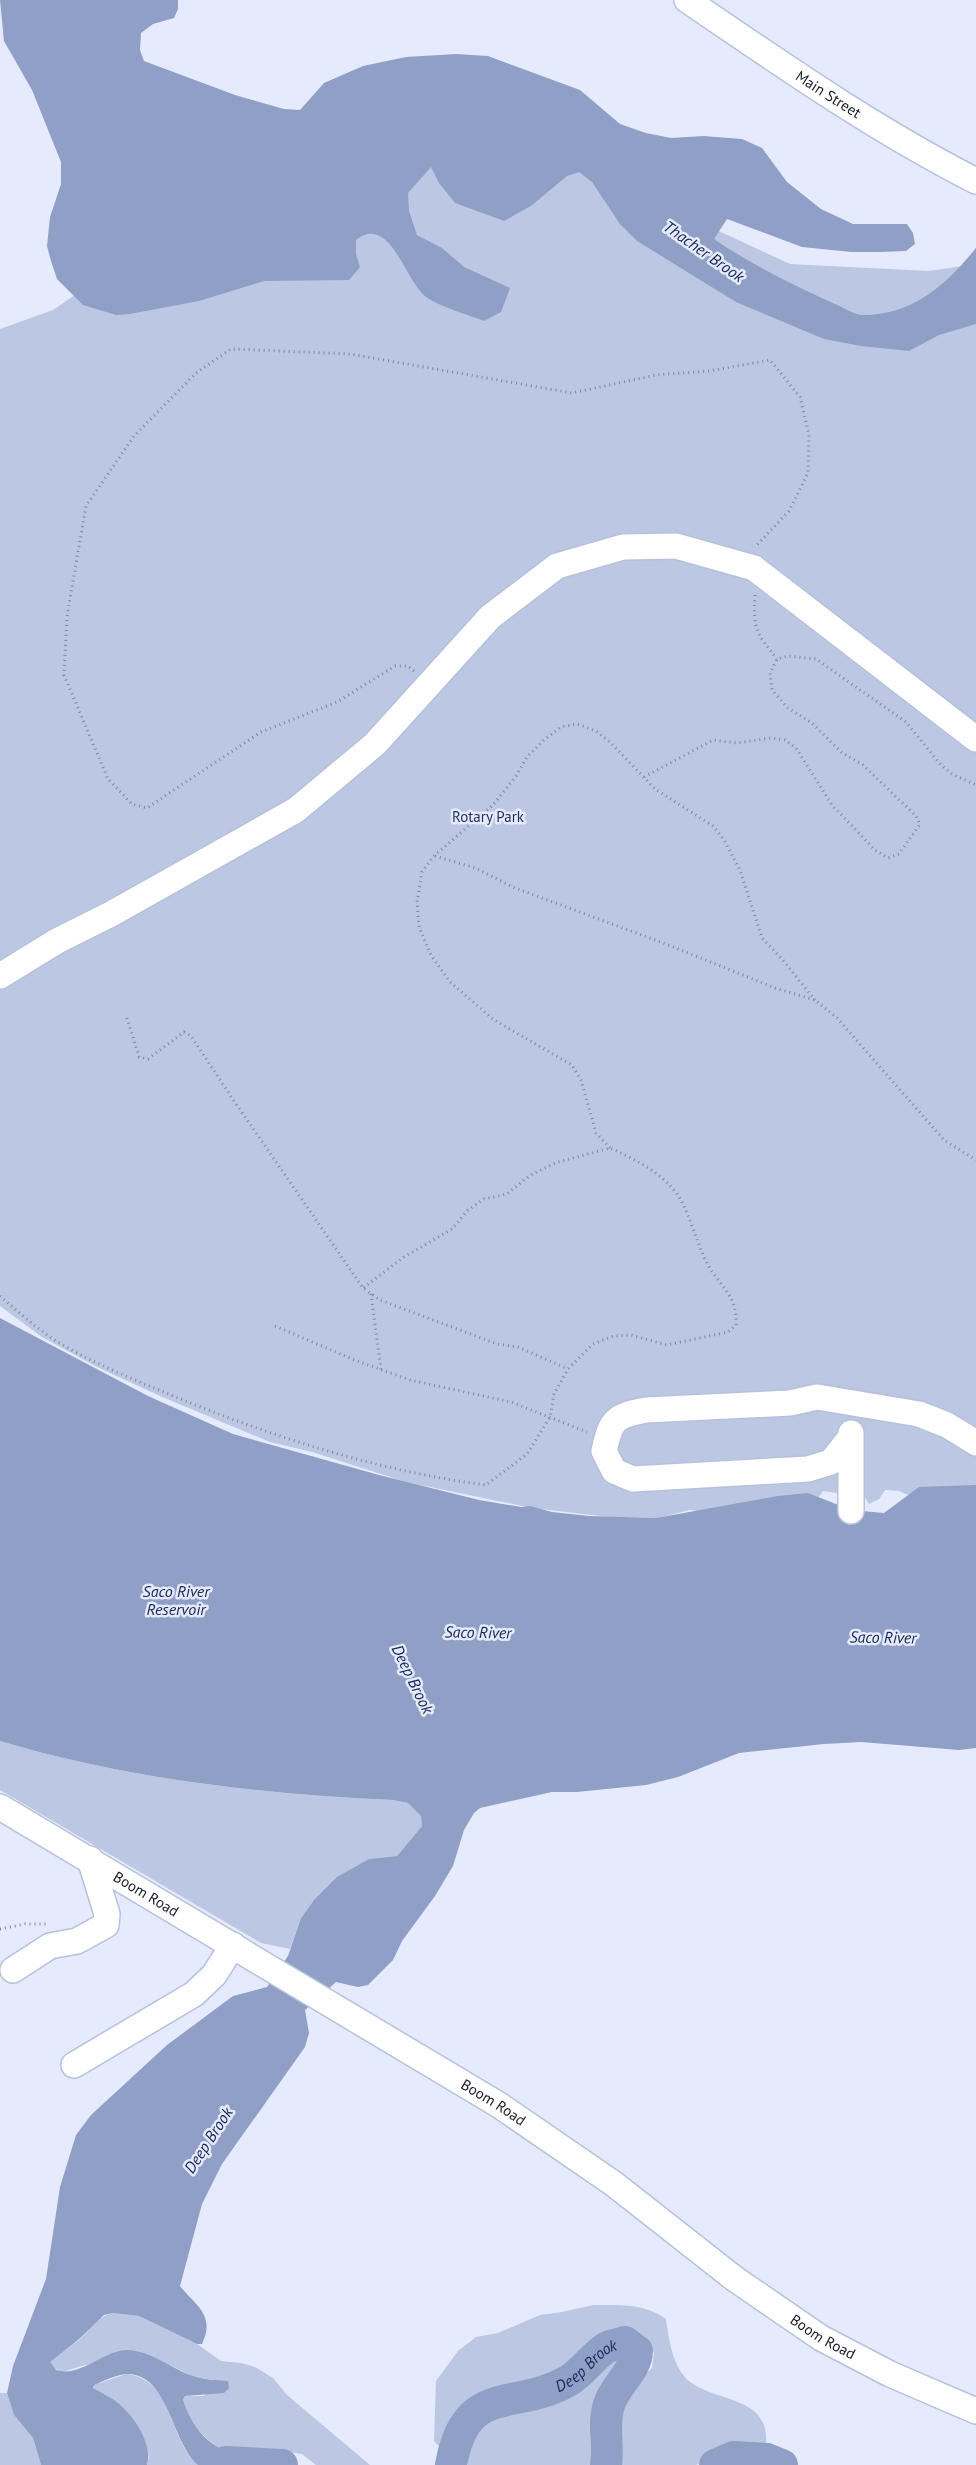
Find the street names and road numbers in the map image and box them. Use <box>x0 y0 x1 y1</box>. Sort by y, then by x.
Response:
street label: Main Street <box>792 66 865 122</box>
street label: Boom Road <box>110 1867 182 1921</box>
street label: Boom Road <box>458 2075 530 2130</box>
street label: Boom Road <box>787 2310 859 2363</box>

